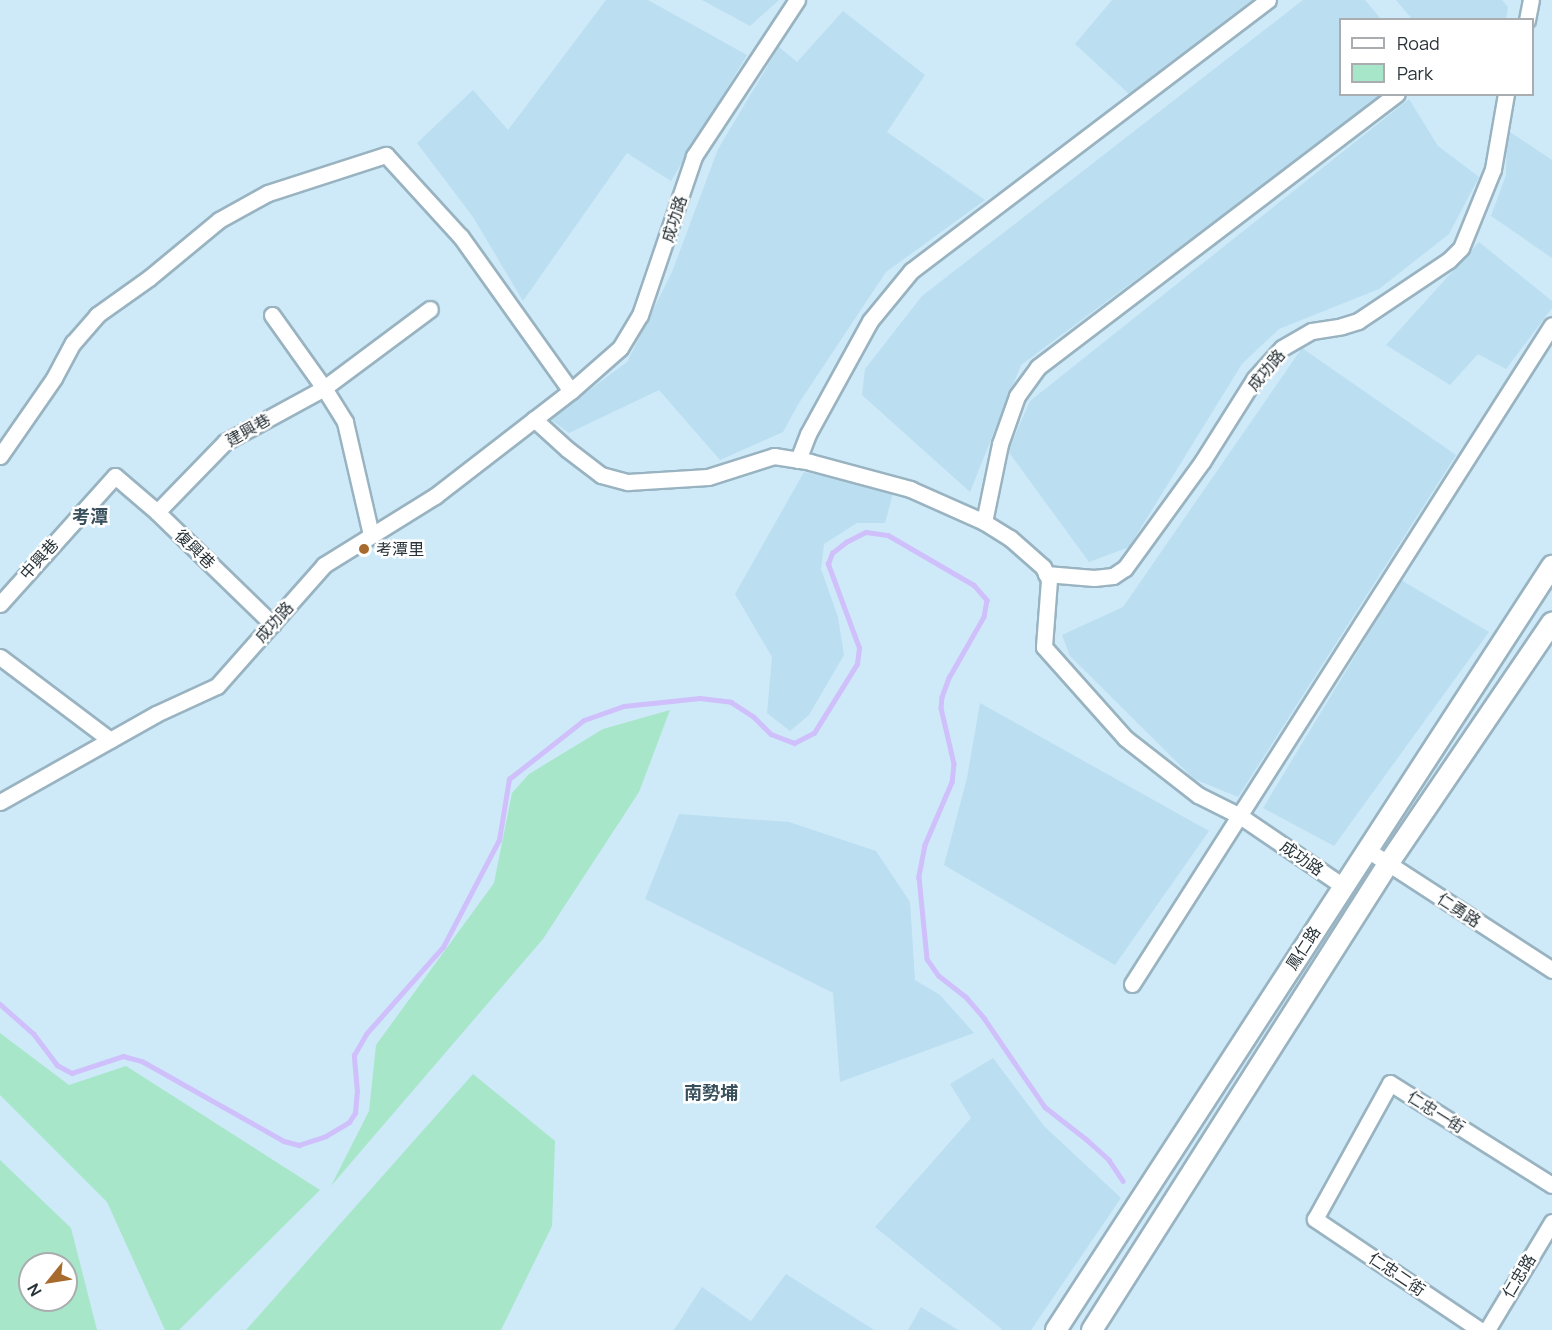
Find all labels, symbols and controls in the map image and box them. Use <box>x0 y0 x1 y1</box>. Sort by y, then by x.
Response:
legend <box>1339 18 1534 96</box>
text: Road <box>1397 31 1440 55</box>
text: Park <box>1397 61 1433 85</box>
street label: 成功路 <box>657 193 691 245</box>
street label: 成功路 <box>1243 345 1289 395</box>
street label: 建興巷 <box>222 410 274 450</box>
district label: 考潭 <box>72 505 108 527</box>
street label: 復興巷 <box>171 525 219 573</box>
street label: 中興巷 <box>16 535 62 583</box>
place label: 考潭里 <box>376 539 424 559</box>
marker: 考潭里 <box>357 542 371 556</box>
street label: 成功路 <box>251 598 297 646</box>
street label: 成功路 <box>1277 836 1327 880</box>
street label: 仁勇路 <box>1434 889 1484 931</box>
street label: 鳳仁路 <box>1282 923 1324 973</box>
district label: 南勢埔 <box>684 1081 738 1103</box>
street label: 仁忠一街 <box>1404 1087 1468 1137</box>
street label: 仁忠二街 <box>1365 1248 1429 1300</box>
street label: 仁忠路 <box>1498 1250 1540 1302</box>
north arrow <box>18 1252 78 1312</box>
text: N <box>22 1280 47 1300</box>

